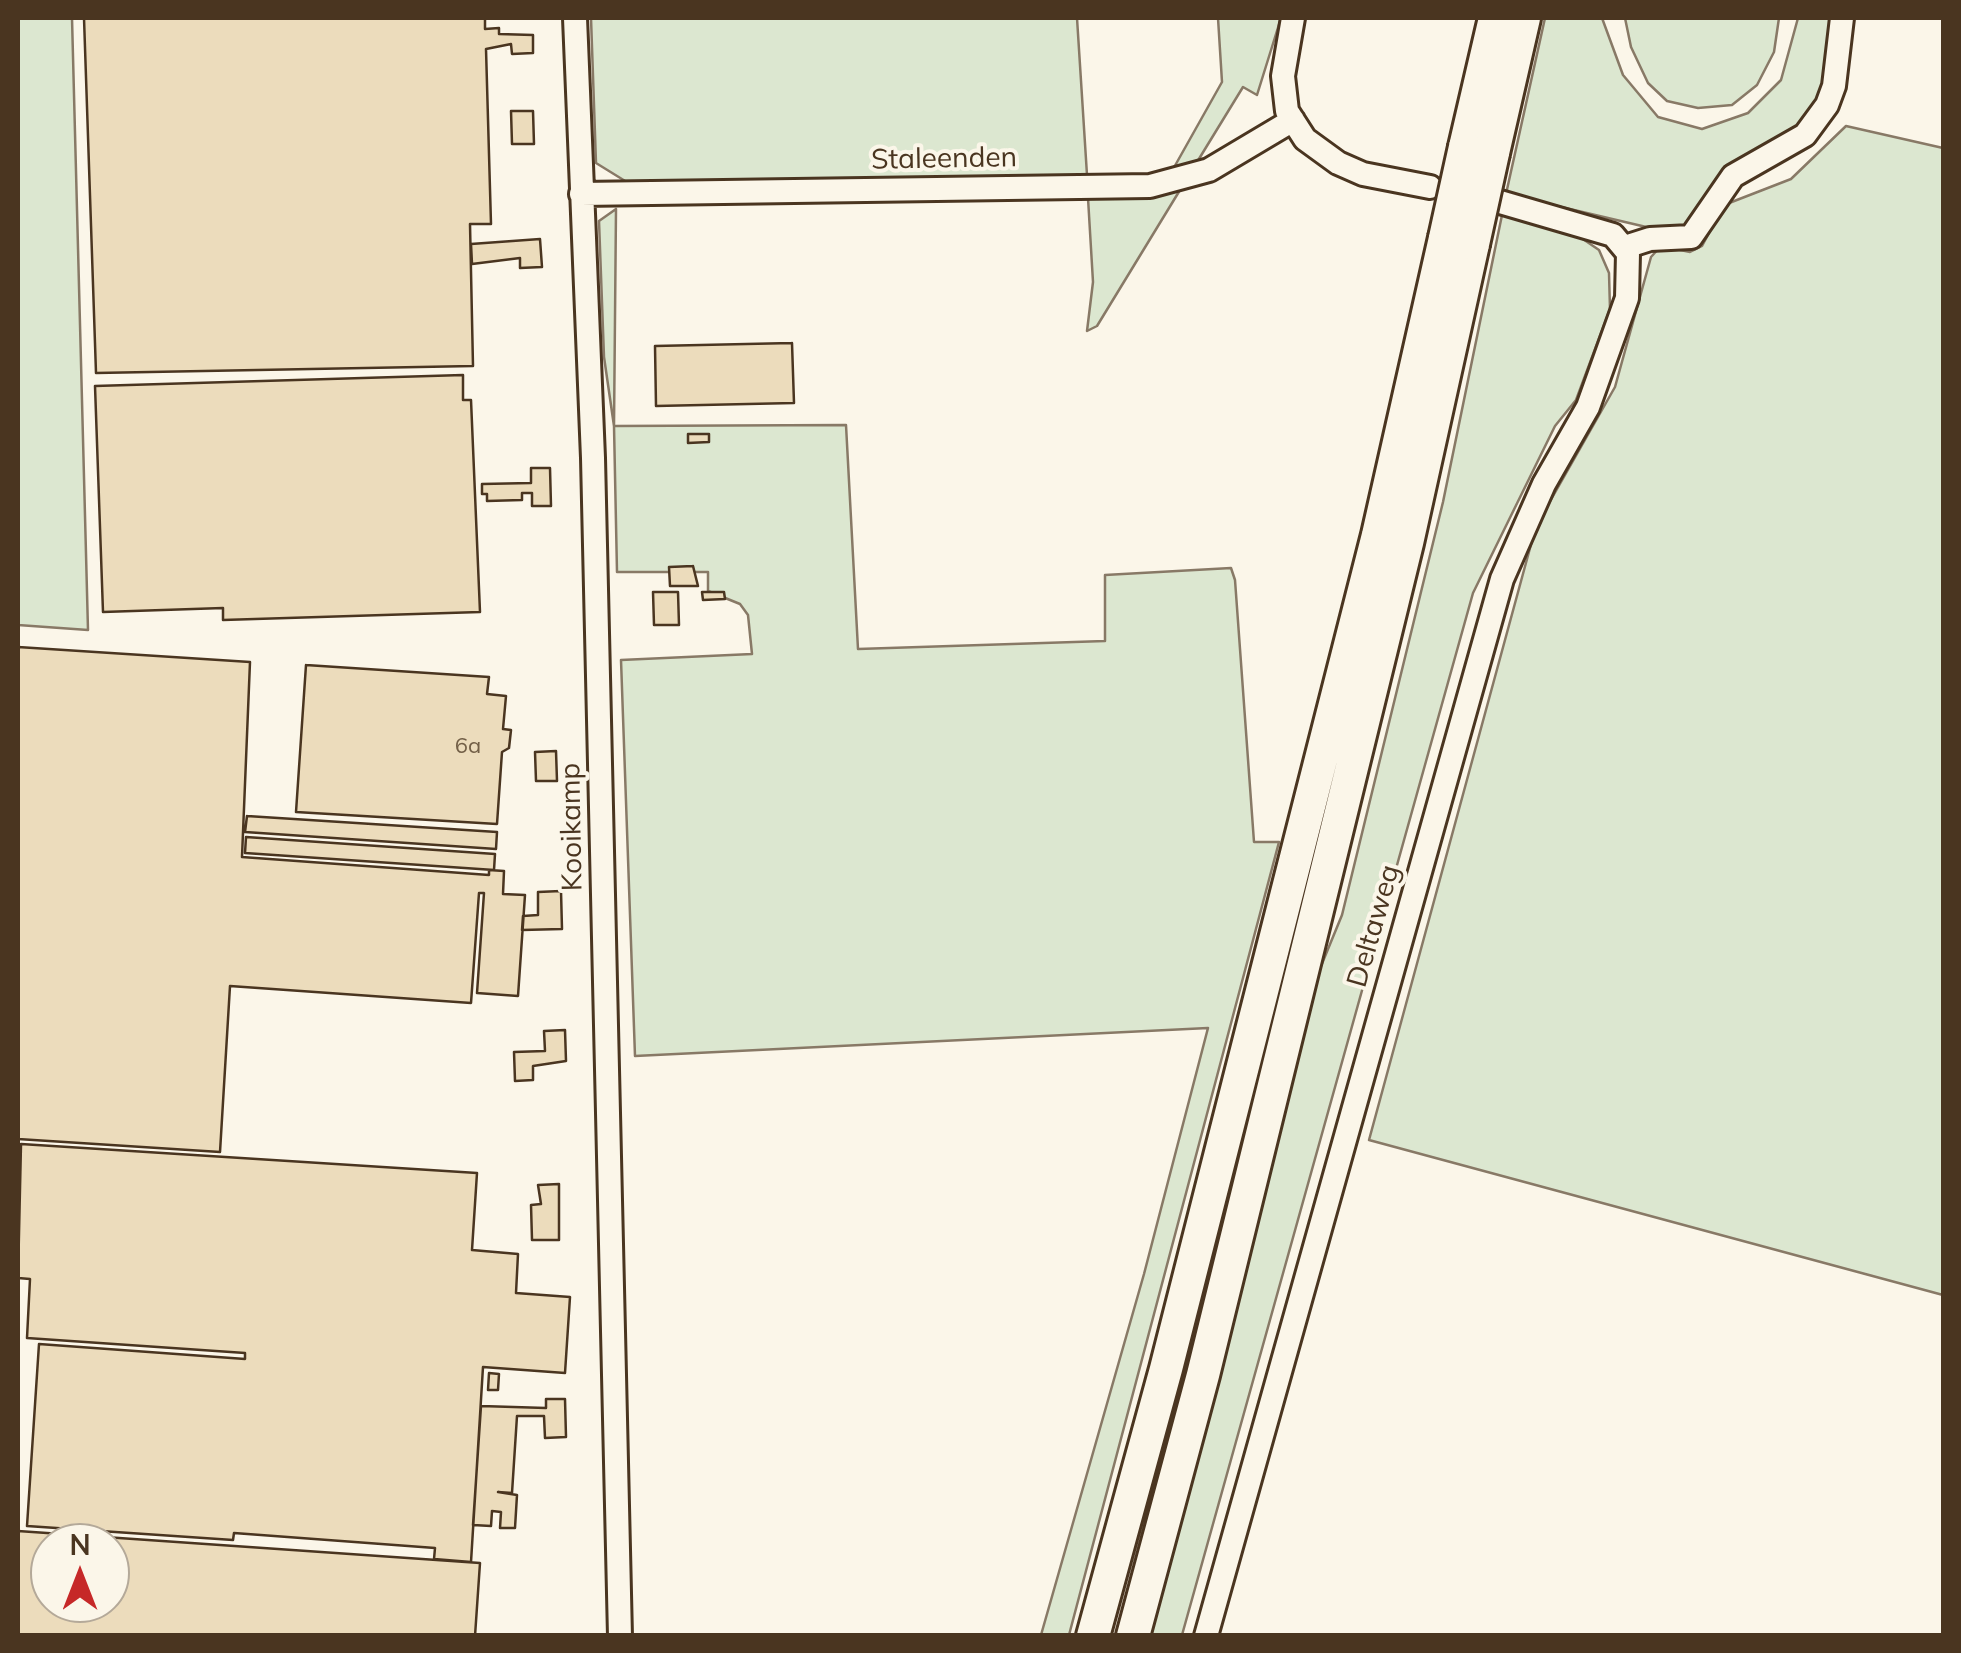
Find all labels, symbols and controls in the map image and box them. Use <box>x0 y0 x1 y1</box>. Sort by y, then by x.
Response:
street label: Staleenden <box>871 141 1017 177</box>
house number: 6a <box>455 733 481 759</box>
street label: Kooikamp <box>554 762 590 892</box>
street label: Deltaweg <box>1341 861 1407 991</box>
north arrow <box>30 1523 130 1623</box>
text: N <box>69 1527 91 1562</box>

